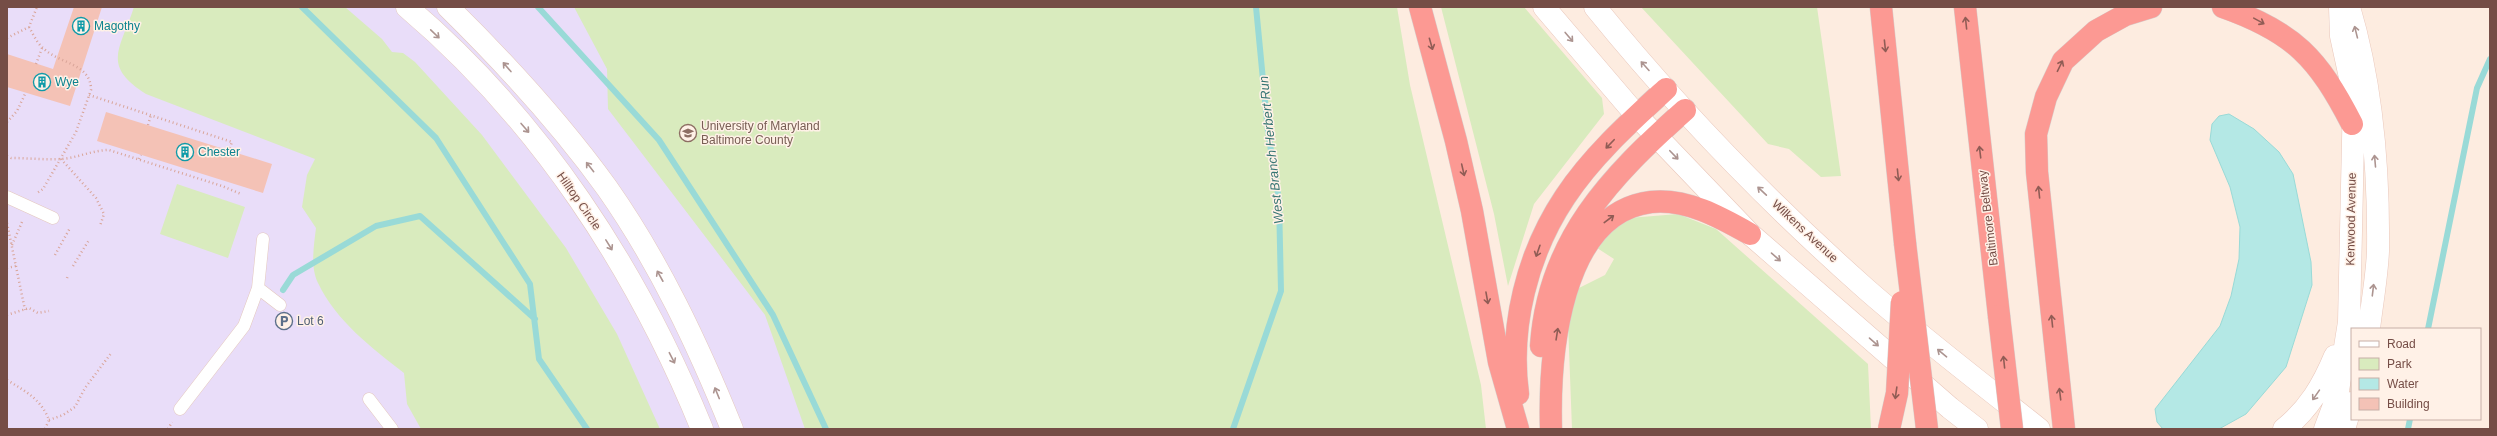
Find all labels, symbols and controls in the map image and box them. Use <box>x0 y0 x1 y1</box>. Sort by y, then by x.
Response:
building icon: Magothy <box>71 16 91 36</box>
one-way arrow <box>1962 17 1970 30</box>
one-way arrow <box>2253 18 2265 25</box>
place label: Magothy <box>94 19 140 33</box>
one-way arrow <box>2352 26 2359 39</box>
one-way arrow <box>430 29 440 39</box>
one-way arrow <box>1564 31 1573 42</box>
one-way arrow <box>1428 38 1435 51</box>
one-way arrow <box>1881 39 1888 52</box>
one-way arrow <box>1641 61 1650 71</box>
one-way arrow <box>2057 61 2064 73</box>
one-way arrow <box>502 62 512 72</box>
building icon: Wye <box>32 72 52 92</box>
place label: Wye <box>55 75 79 89</box>
water label: West Branch Herbert Run <box>1256 75 1286 225</box>
place label: University of Maryland Baltimore County <box>701 119 820 147</box>
one-way arrow <box>521 123 530 133</box>
school or university icon: University of Maryland Baltimore County <box>678 123 698 143</box>
one-way arrow <box>1605 139 1615 149</box>
building icon: Chester <box>175 142 195 162</box>
place label: Chester <box>198 145 240 159</box>
one-way arrow <box>1977 146 1984 159</box>
one-way arrow <box>1669 150 1679 160</box>
one-way arrow <box>2371 155 2378 168</box>
one-way arrow <box>586 161 594 172</box>
one-way arrow <box>1460 163 1468 176</box>
one-way arrow <box>1894 168 1902 181</box>
street label: Hilltop Circle <box>554 169 604 233</box>
street label: Baltimore Beltway <box>1975 169 2001 267</box>
street label: Kenwood Avenue <box>2343 172 2359 266</box>
one-way arrow <box>1757 186 1767 196</box>
one-way arrow <box>2035 186 2043 199</box>
street label: Wilkens Avenue <box>1769 197 1841 265</box>
one-way arrow <box>1604 214 1615 223</box>
one-way arrow <box>605 239 613 250</box>
one-way arrow <box>1534 244 1541 257</box>
one-way arrow <box>1770 252 1781 261</box>
one-way arrow <box>656 270 664 282</box>
one-way arrow <box>2369 284 2377 297</box>
one-way arrow <box>1484 291 1492 304</box>
parking icon: Lot 6 <box>274 311 294 331</box>
place label: Lot 6 <box>297 314 324 328</box>
one-way arrow <box>2049 315 2056 328</box>
one-way arrow <box>1553 328 1561 341</box>
legend <box>2351 328 2481 420</box>
one-way arrow <box>1868 337 1879 346</box>
text: Road <box>2387 337 2416 351</box>
one-way arrow <box>1937 348 1948 357</box>
one-way arrow <box>669 352 676 364</box>
one-way arrow <box>2001 356 2008 369</box>
text: Park <box>2387 357 2413 371</box>
text: Water <box>2387 377 2419 391</box>
one-way arrow <box>1892 386 1900 399</box>
one-way arrow <box>713 387 720 399</box>
one-way arrow <box>2057 388 2064 401</box>
one-way arrow <box>2312 389 2320 400</box>
text: Building <box>2387 397 2430 411</box>

